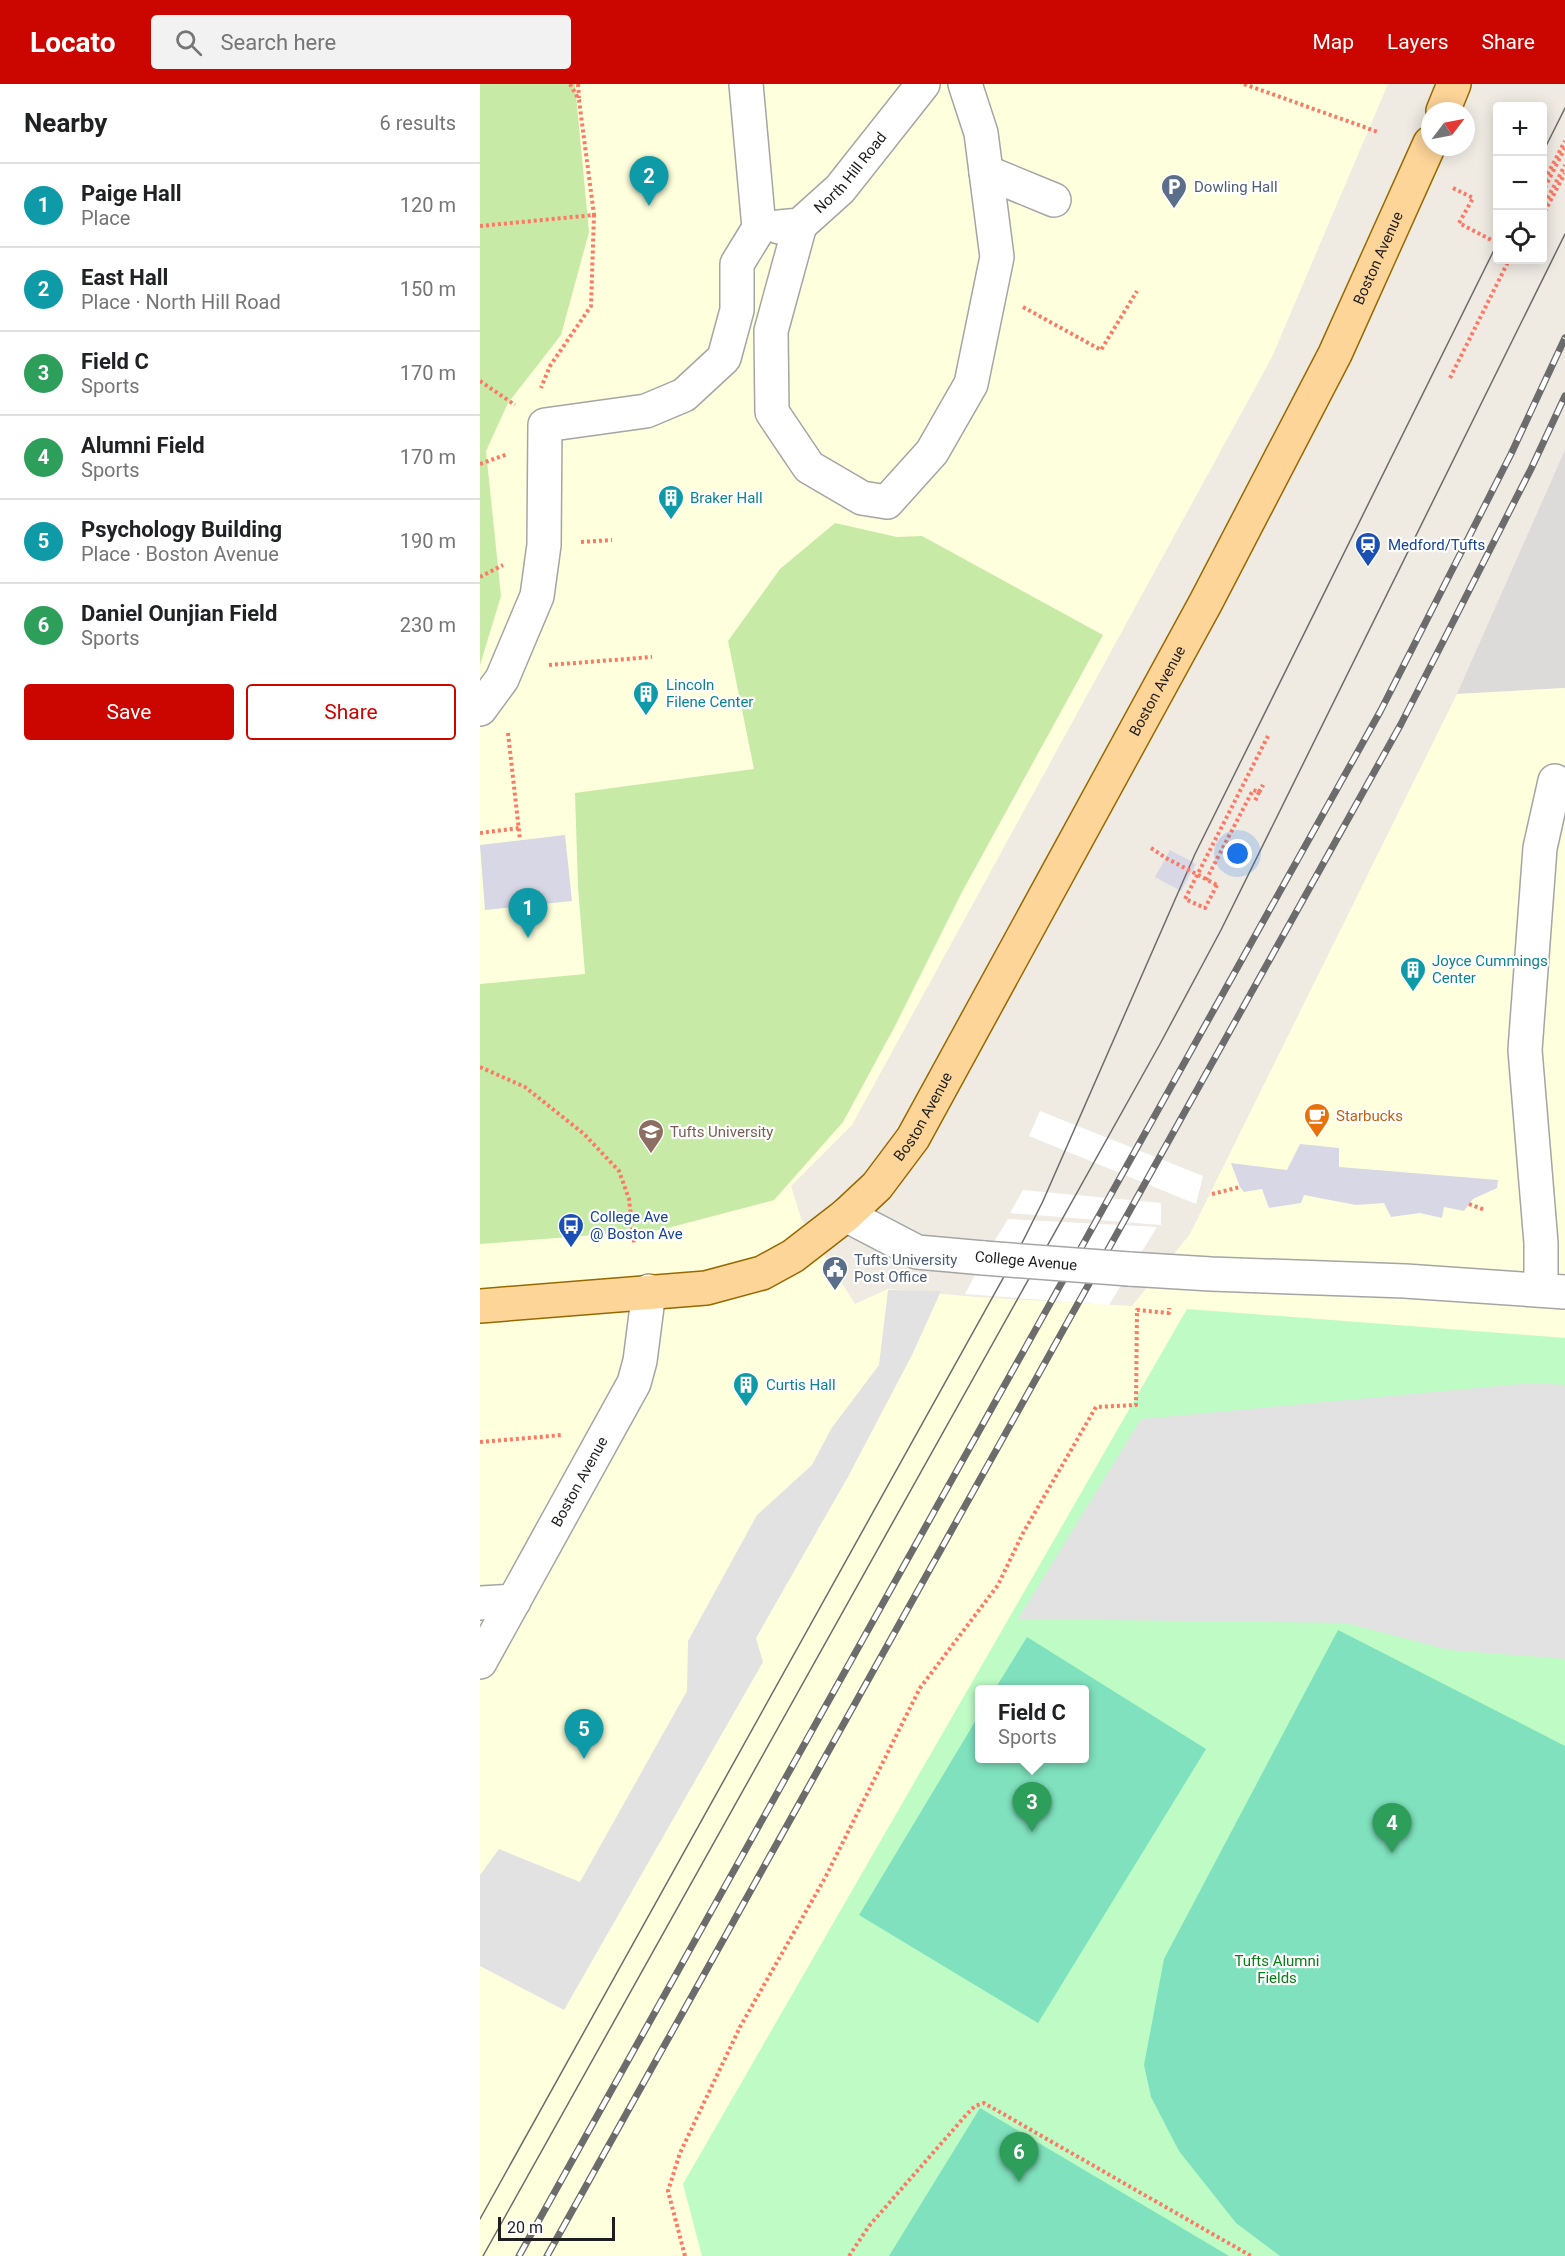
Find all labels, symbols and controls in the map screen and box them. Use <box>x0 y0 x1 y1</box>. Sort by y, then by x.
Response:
search box <box>151 15 571 69</box>
text: Locato <box>30 26 115 59</box>
icon: search <box>172 26 205 59</box>
text: Search here <box>220 30 336 55</box>
text: Map <box>1312 30 1354 54</box>
text: Layers <box>1387 30 1448 54</box>
text: Share <box>1481 30 1535 54</box>
north arrow <box>1421 102 1475 156</box>
map controls <box>1493 102 1547 264</box>
button: + <box>1493 102 1547 156</box>
text: Nearby <box>24 108 107 138</box>
text: 6 results <box>380 111 456 135</box>
street label: North Hill Road <box>810 129 890 217</box>
pin: 2 <box>630 156 668 206</box>
button: − <box>1493 156 1547 210</box>
parking icon: Dowling Hall <box>1159 172 1189 210</box>
place label: Dowling Hall <box>1194 178 1278 196</box>
text: Paige Hall <box>81 181 182 206</box>
text: 1 <box>38 193 49 217</box>
text: 120 m <box>400 193 456 217</box>
text: Place <box>81 206 130 230</box>
street label: Boston Avenue <box>1349 209 1407 308</box>
button: locate <box>1493 210 1547 264</box>
text: East Hall <box>81 265 168 290</box>
text: 2 <box>38 277 49 301</box>
text: 150 m <box>400 277 456 301</box>
text: Place · North Hill Road <box>81 290 281 314</box>
text: Field C <box>81 349 149 374</box>
text: 3 <box>38 361 49 385</box>
text: 170 m <box>400 361 456 385</box>
text: Sports <box>81 374 140 398</box>
text: Alumni Field <box>81 433 205 458</box>
text: 4 <box>38 445 49 469</box>
text: 170 m <box>400 445 456 469</box>
text: Sports <box>81 458 140 482</box>
building icon: Braker Hall <box>656 483 686 521</box>
place label: Braker Hall <box>690 489 763 507</box>
text: Psychology Building <box>81 517 282 542</box>
text: 5 <box>38 529 49 553</box>
text: 190 m <box>400 529 456 553</box>
station icon: Medford/Tufts <box>1353 530 1383 568</box>
place label: Medford/Tufts <box>1388 536 1485 554</box>
text: Place · Boston Avenue <box>81 542 279 566</box>
text: Daniel Ounjian Field <box>81 601 277 626</box>
text: 6 <box>38 613 49 637</box>
text: 230 m <box>400 613 456 637</box>
text: Sports <box>81 626 140 650</box>
street label: Boston Avenue <box>1125 643 1189 739</box>
place label: Lincoln Filene Center <box>666 676 753 711</box>
building icon: Lincoln Filene Center <box>631 679 661 717</box>
button: Save <box>24 684 234 740</box>
button: Share <box>246 684 456 740</box>
your location <box>1223 839 1252 868</box>
pin: 1 <box>508 888 548 938</box>
place label: Joyce Cummings Center <box>1432 952 1548 987</box>
building icon: Joyce Cummings Center <box>1398 955 1428 993</box>
street label: Boston Avenue <box>890 1069 956 1165</box>
cafe icon: Starbucks <box>1302 1101 1332 1139</box>
place label: Starbucks <box>1336 1107 1403 1125</box>
school or university icon: Tufts University <box>636 1117 666 1155</box>
place label: Tufts University <box>670 1123 773 1141</box>
place label: College Ave @ Boston Ave <box>590 1208 683 1243</box>
bus stop icon: College Ave @ Boston Ave <box>556 1211 586 1249</box>
street label: College Avenue <box>974 1248 1078 1274</box>
place label: Tufts University Post Office <box>854 1251 957 1286</box>
public building icon: Tufts University Post Office <box>820 1254 850 1292</box>
building icon: Curtis Hall <box>731 1370 761 1408</box>
place label: Curtis Hall <box>766 1376 836 1394</box>
street label: Boston Avenue <box>547 1433 612 1530</box>
popup <box>975 1685 1089 1763</box>
text: Field C <box>998 1700 1066 1725</box>
pin: 5 <box>564 1710 604 1759</box>
text: Sports <box>998 1725 1057 1749</box>
pin: 3 <box>1012 1782 1052 1832</box>
pin: 4 <box>1372 1804 1412 1853</box>
park label: Tufts Alumni Fields <box>1235 1952 1319 1987</box>
pin: 6 <box>1000 2132 1038 2182</box>
scale bar <box>498 2214 615 2242</box>
text: 20 m <box>507 2218 543 2237</box>

